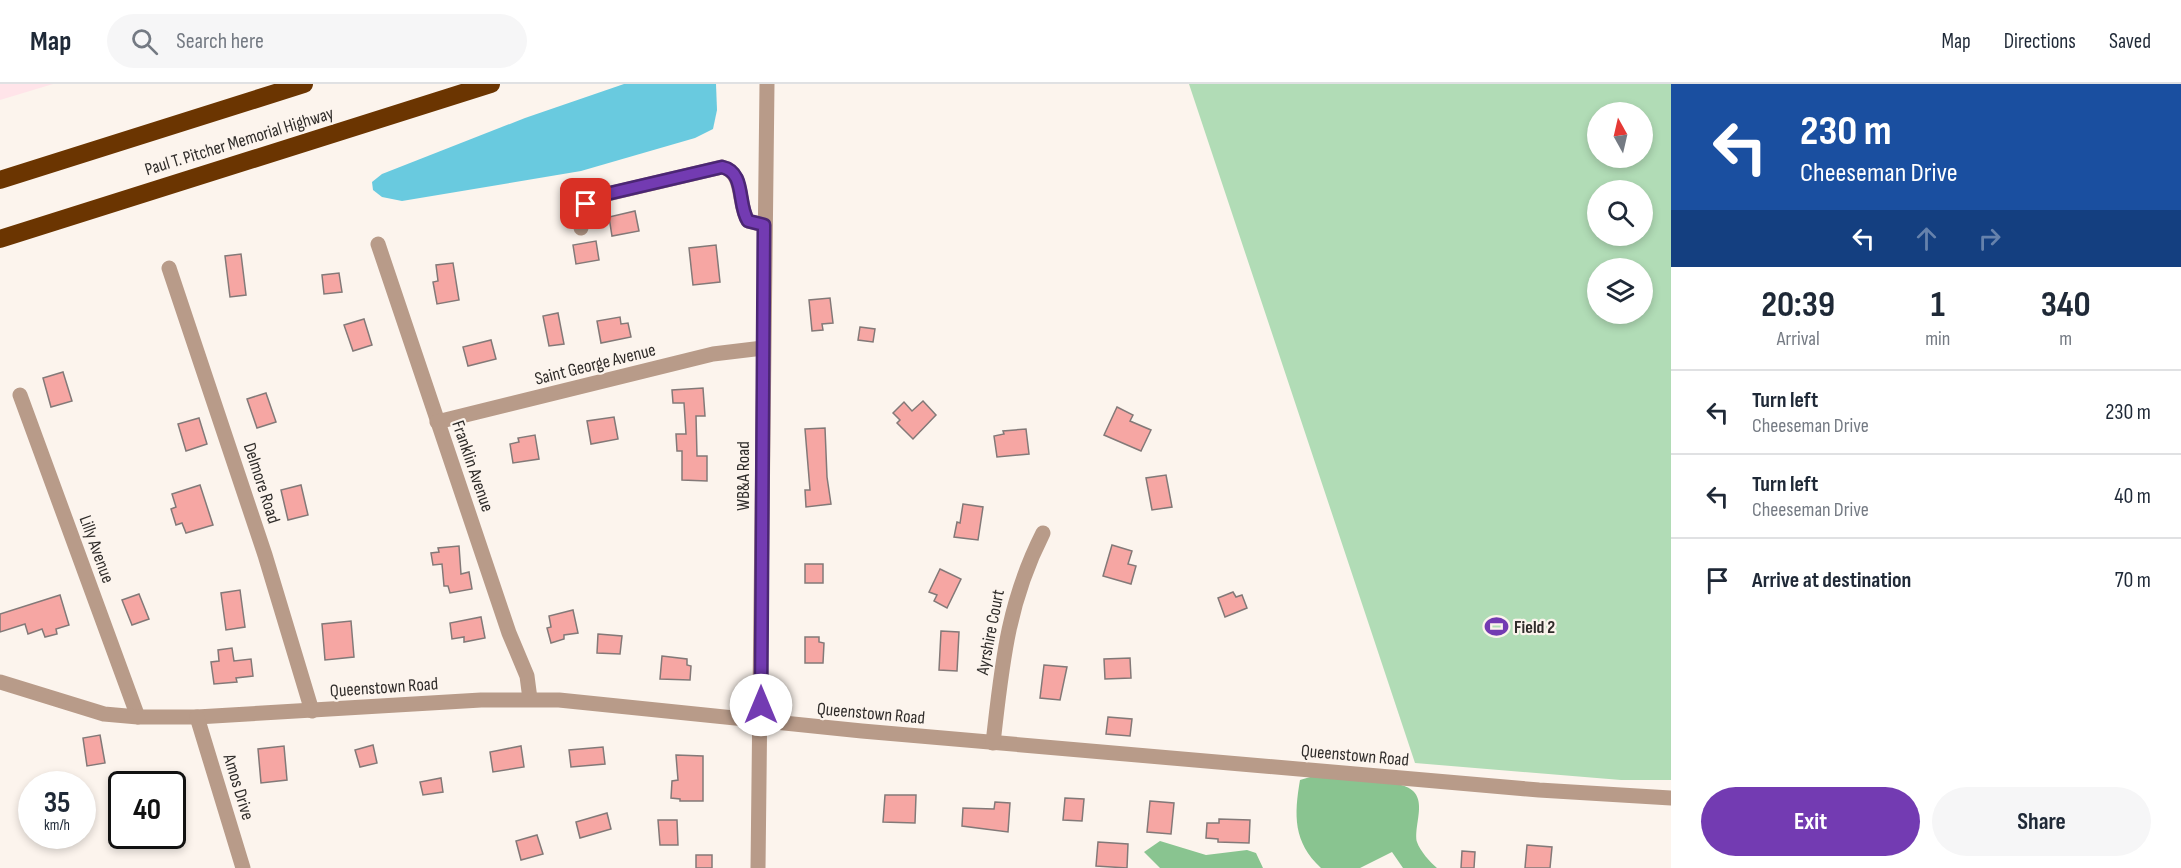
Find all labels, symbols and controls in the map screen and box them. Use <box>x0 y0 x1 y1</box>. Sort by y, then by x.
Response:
search box <box>107 14 527 68</box>
text: Map <box>30 25 71 58</box>
icon: search <box>128 25 161 58</box>
text: Search here <box>176 28 264 55</box>
text: Map <box>1941 29 1971 54</box>
text: Directions <box>2004 29 2076 54</box>
text: Saved <box>2109 29 2151 54</box>
north arrow <box>1587 102 1653 168</box>
map controls <box>1587 102 1653 324</box>
street label: Paul T. Pitcher Memorial Highway <box>142 103 336 180</box>
text: 230 m <box>1800 106 1892 157</box>
icon: left <box>1701 108 1779 186</box>
text: Cheeseman Drive <box>1800 157 1958 189</box>
pin <box>560 178 611 229</box>
button: search <box>1587 180 1653 246</box>
icon: arrive <box>569 187 602 220</box>
icon: left <box>1847 222 1880 255</box>
icon: ahead <box>1910 222 1943 255</box>
icon: right <box>1973 222 2006 255</box>
button: layers <box>1587 258 1653 324</box>
text: 20:39 <box>1761 284 1835 327</box>
text: 1 <box>1931 284 1945 327</box>
text: 340 <box>2041 284 2091 327</box>
text: Arrival <box>1777 327 1820 351</box>
text: min <box>1925 327 1950 351</box>
text: m <box>2059 327 2072 351</box>
street label: Saint George Avenue <box>533 339 658 390</box>
text: Turn left <box>1752 387 1818 414</box>
icon: left <box>1701 396 1734 429</box>
text: 230 m <box>2105 399 2151 426</box>
text: Cheeseman Drive <box>1752 414 1869 438</box>
street label: Franklin Avenue <box>447 418 498 514</box>
street label: Delmore Road <box>239 440 284 526</box>
street label: WB&A Road <box>733 441 754 511</box>
text: Turn left <box>1752 471 1818 498</box>
icon: left <box>1701 480 1734 513</box>
text: 40 m <box>2114 483 2151 510</box>
text: Cheeseman Drive <box>1752 498 1869 522</box>
street label: Lilly Avenue <box>75 512 118 586</box>
icon: arrive <box>1701 564 1734 597</box>
text: Arrive at destination <box>1752 567 1911 594</box>
text: 70 m <box>2115 567 2151 594</box>
street label: Ayrshire Court <box>972 587 1009 677</box>
sports icon: Field 2 <box>1483 614 1509 640</box>
place label: Field 2 <box>1514 617 1555 638</box>
street label: Queenstown Road <box>329 673 439 702</box>
position arrow <box>729 673 793 737</box>
street label: Queenstown Road <box>816 698 926 729</box>
street label: Queenstown Road <box>1300 740 1410 771</box>
street label: Amos Drive <box>218 751 258 823</box>
speed limit sign: 40 <box>108 771 186 849</box>
text: 35 <box>44 785 70 821</box>
button: Exit <box>1701 787 1920 856</box>
button: Share <box>1932 787 2151 856</box>
text: km/h <box>44 816 70 835</box>

